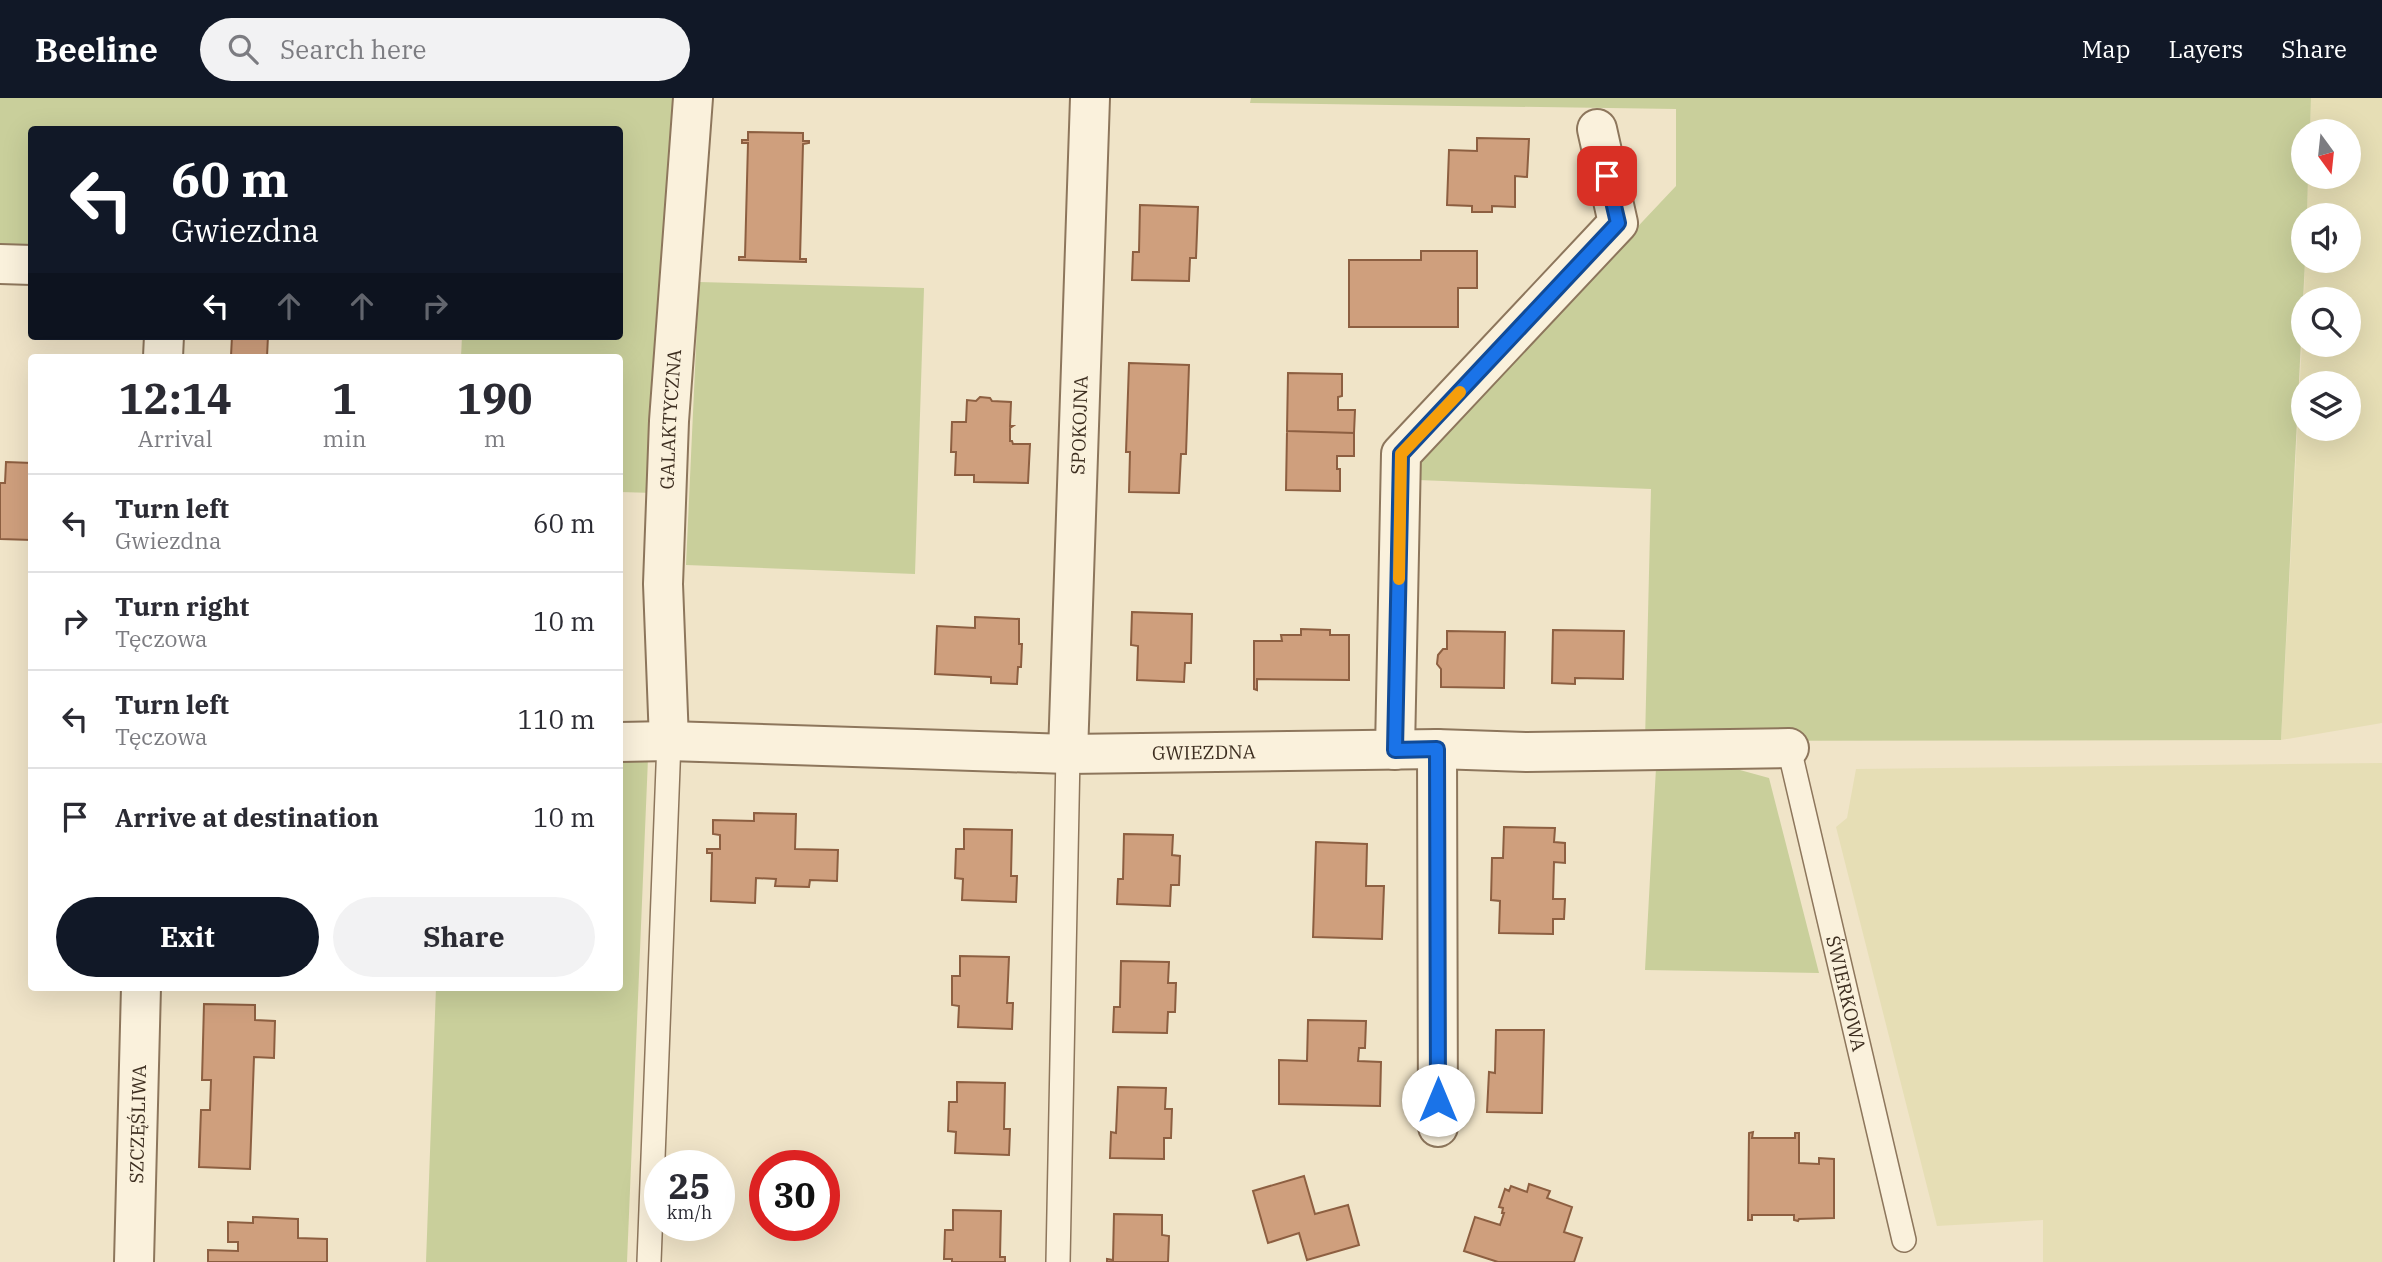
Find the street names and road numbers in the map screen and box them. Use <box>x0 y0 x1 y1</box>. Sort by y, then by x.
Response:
street label: GALAKTYCZNA <box>654 348 686 490</box>
street label: SPOKOJNA <box>1065 375 1093 475</box>
street label: GWIEZDNA <box>1152 739 1256 765</box>
street label: ŚWIERKOWA <box>1821 933 1871 1054</box>
street label: SZCZĘŚLIWA <box>124 1064 151 1184</box>

